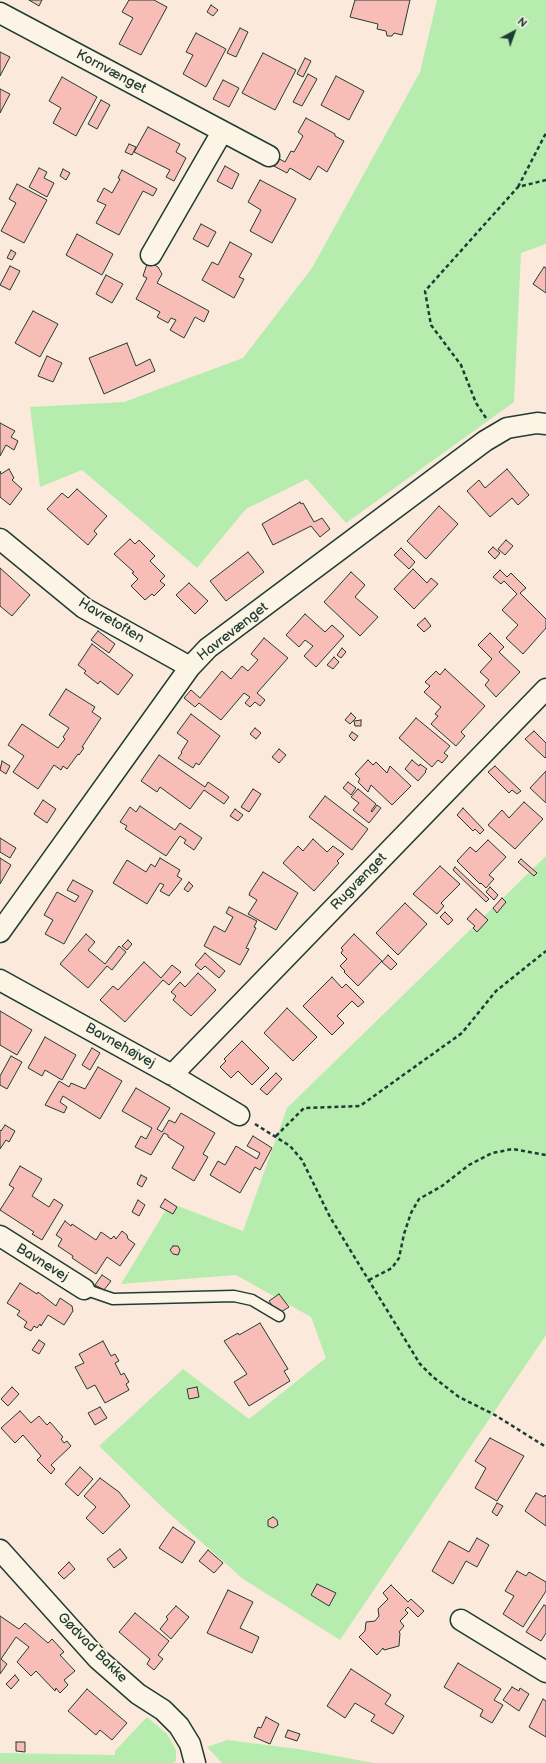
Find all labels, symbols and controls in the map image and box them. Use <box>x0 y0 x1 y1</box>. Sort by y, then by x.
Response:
north arrow <box>494 12 534 52</box>
text: N <box>515 15 530 30</box>
street label: Kornvænget <box>73 46 149 98</box>
street label: Havretoften <box>75 595 147 647</box>
street label: Havrevænget <box>194 599 272 665</box>
street label: Rugvænget <box>328 850 390 914</box>
street label: Bavnehøjvej <box>82 1020 158 1072</box>
street label: Bavnevej <box>13 1240 71 1286</box>
street label: Gødvad Bakke <box>54 1610 130 1686</box>

